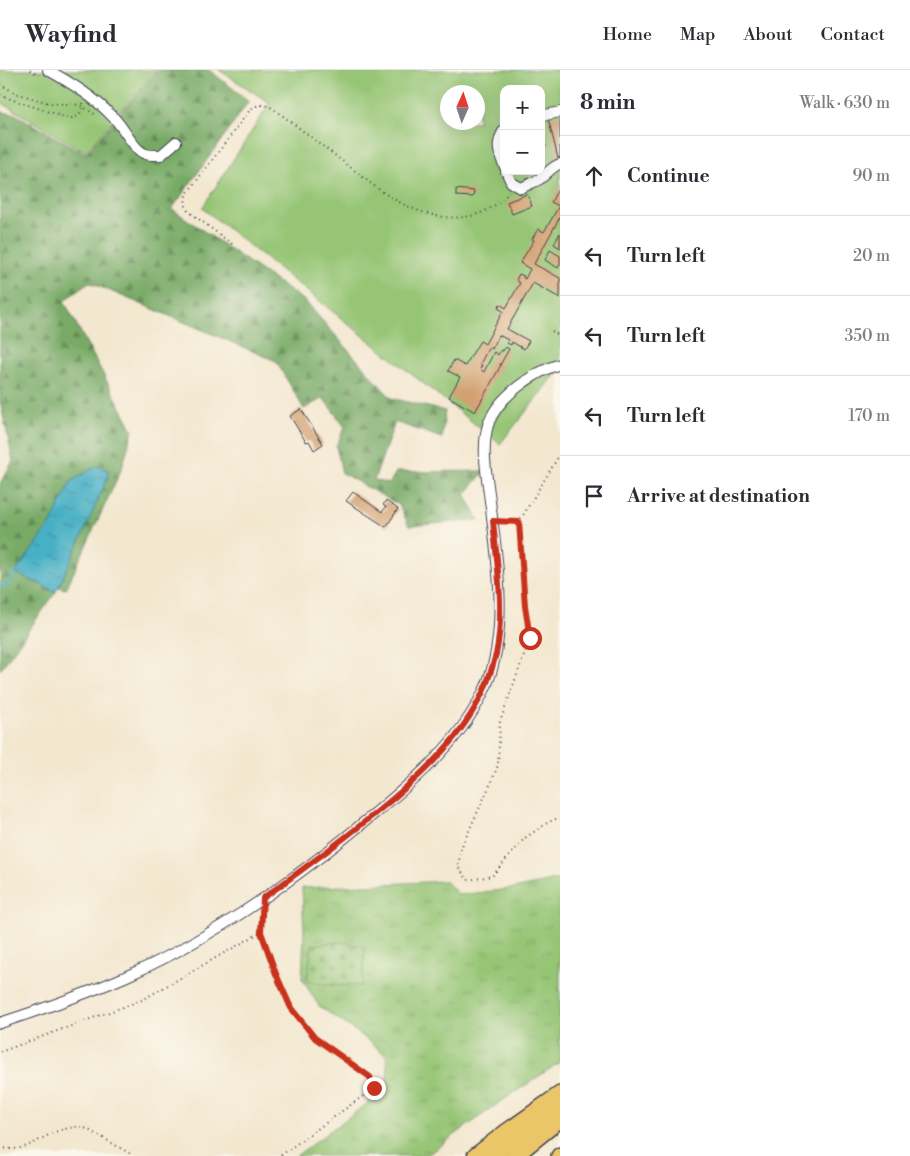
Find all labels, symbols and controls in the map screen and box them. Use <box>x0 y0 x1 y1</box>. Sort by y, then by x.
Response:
text: Wayfind <box>25 20 117 50</box>
text: Home <box>603 23 652 46</box>
text: Map <box>680 23 716 46</box>
text: About <box>744 23 793 46</box>
text: Contact <box>821 23 885 46</box>
north arrow <box>440 85 485 130</box>
map controls <box>500 85 545 175</box>
button: + <box>500 85 545 130</box>
text: 8 min <box>580 90 635 116</box>
text: Walk · 630 m <box>800 93 890 113</box>
button: − <box>500 130 545 175</box>
icon: ahead <box>580 162 608 190</box>
text: Continue <box>627 164 710 188</box>
text: 90 m <box>852 166 890 186</box>
icon: left <box>580 242 608 270</box>
text: Turn left <box>627 244 706 268</box>
text: 20 m <box>853 246 890 266</box>
icon: left <box>580 322 608 350</box>
text: Turn left <box>627 324 706 348</box>
text: 350 m <box>844 326 890 346</box>
icon: left <box>580 402 608 430</box>
text: Turn left <box>627 404 706 428</box>
text: 170 m <box>848 406 890 426</box>
icon: arrive <box>580 482 608 510</box>
text: Arrive at destination <box>627 484 810 508</box>
route start <box>519 627 542 650</box>
route end <box>363 1077 386 1100</box>

